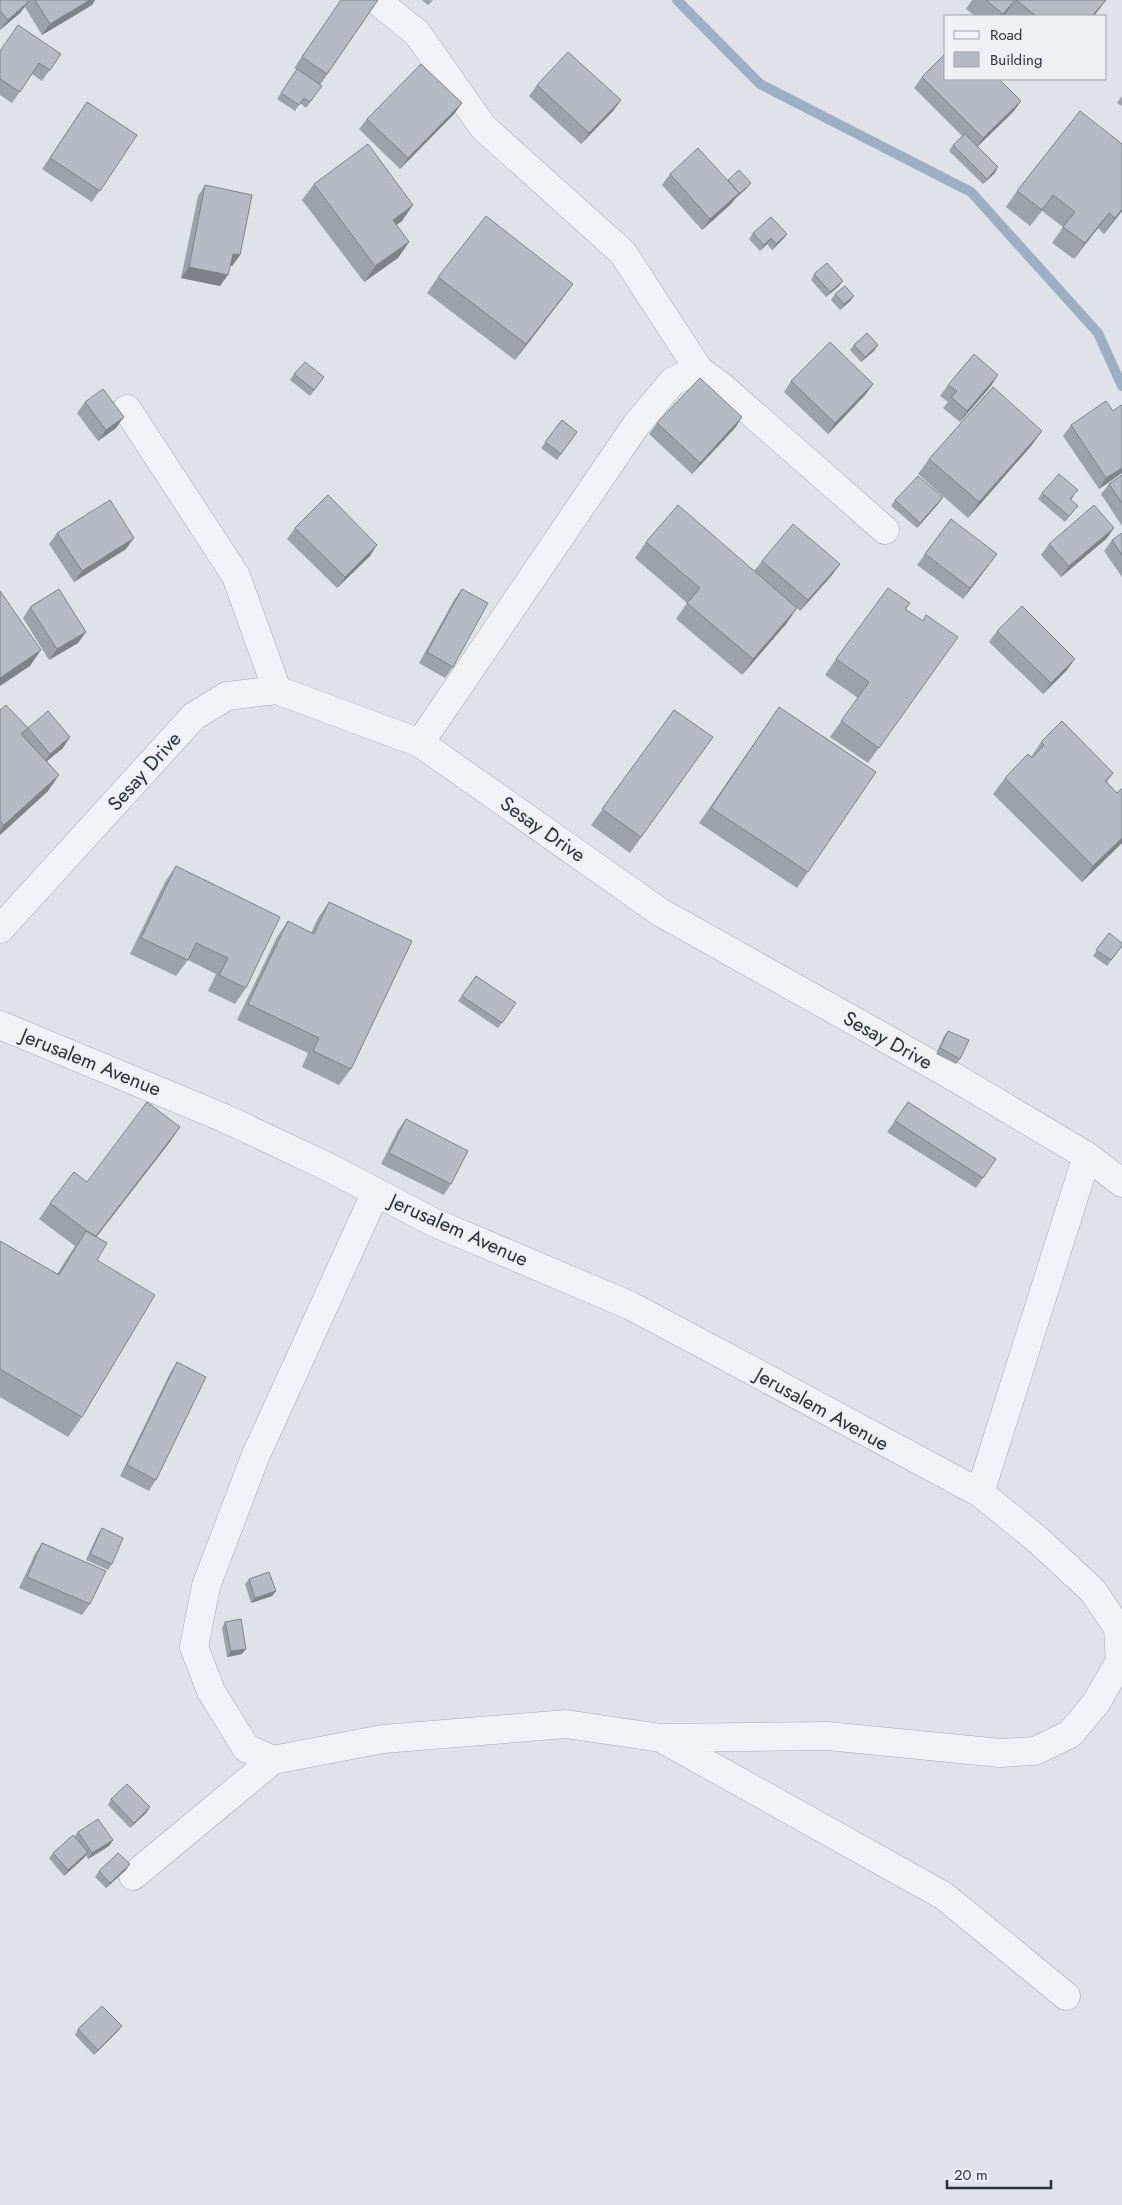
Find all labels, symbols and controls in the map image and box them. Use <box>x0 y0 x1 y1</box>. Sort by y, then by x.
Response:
legend <box>944 15 1107 80</box>
text: Road <box>990 24 1022 46</box>
text: Building <box>990 49 1042 71</box>
street label: Sesay Drive <box>101 725 188 817</box>
street label: Sesay Drive <box>494 789 591 869</box>
street label: Sesay Drive <box>838 1004 938 1077</box>
street label: Jerusalem Avenue <box>14 1020 165 1104</box>
street label: Jerusalem Avenue <box>382 1186 533 1274</box>
street label: Jerusalem Avenue <box>747 1359 894 1458</box>
scale bar <box>947 2158 1051 2190</box>
text: 20 m <box>954 2164 988 2186</box>

